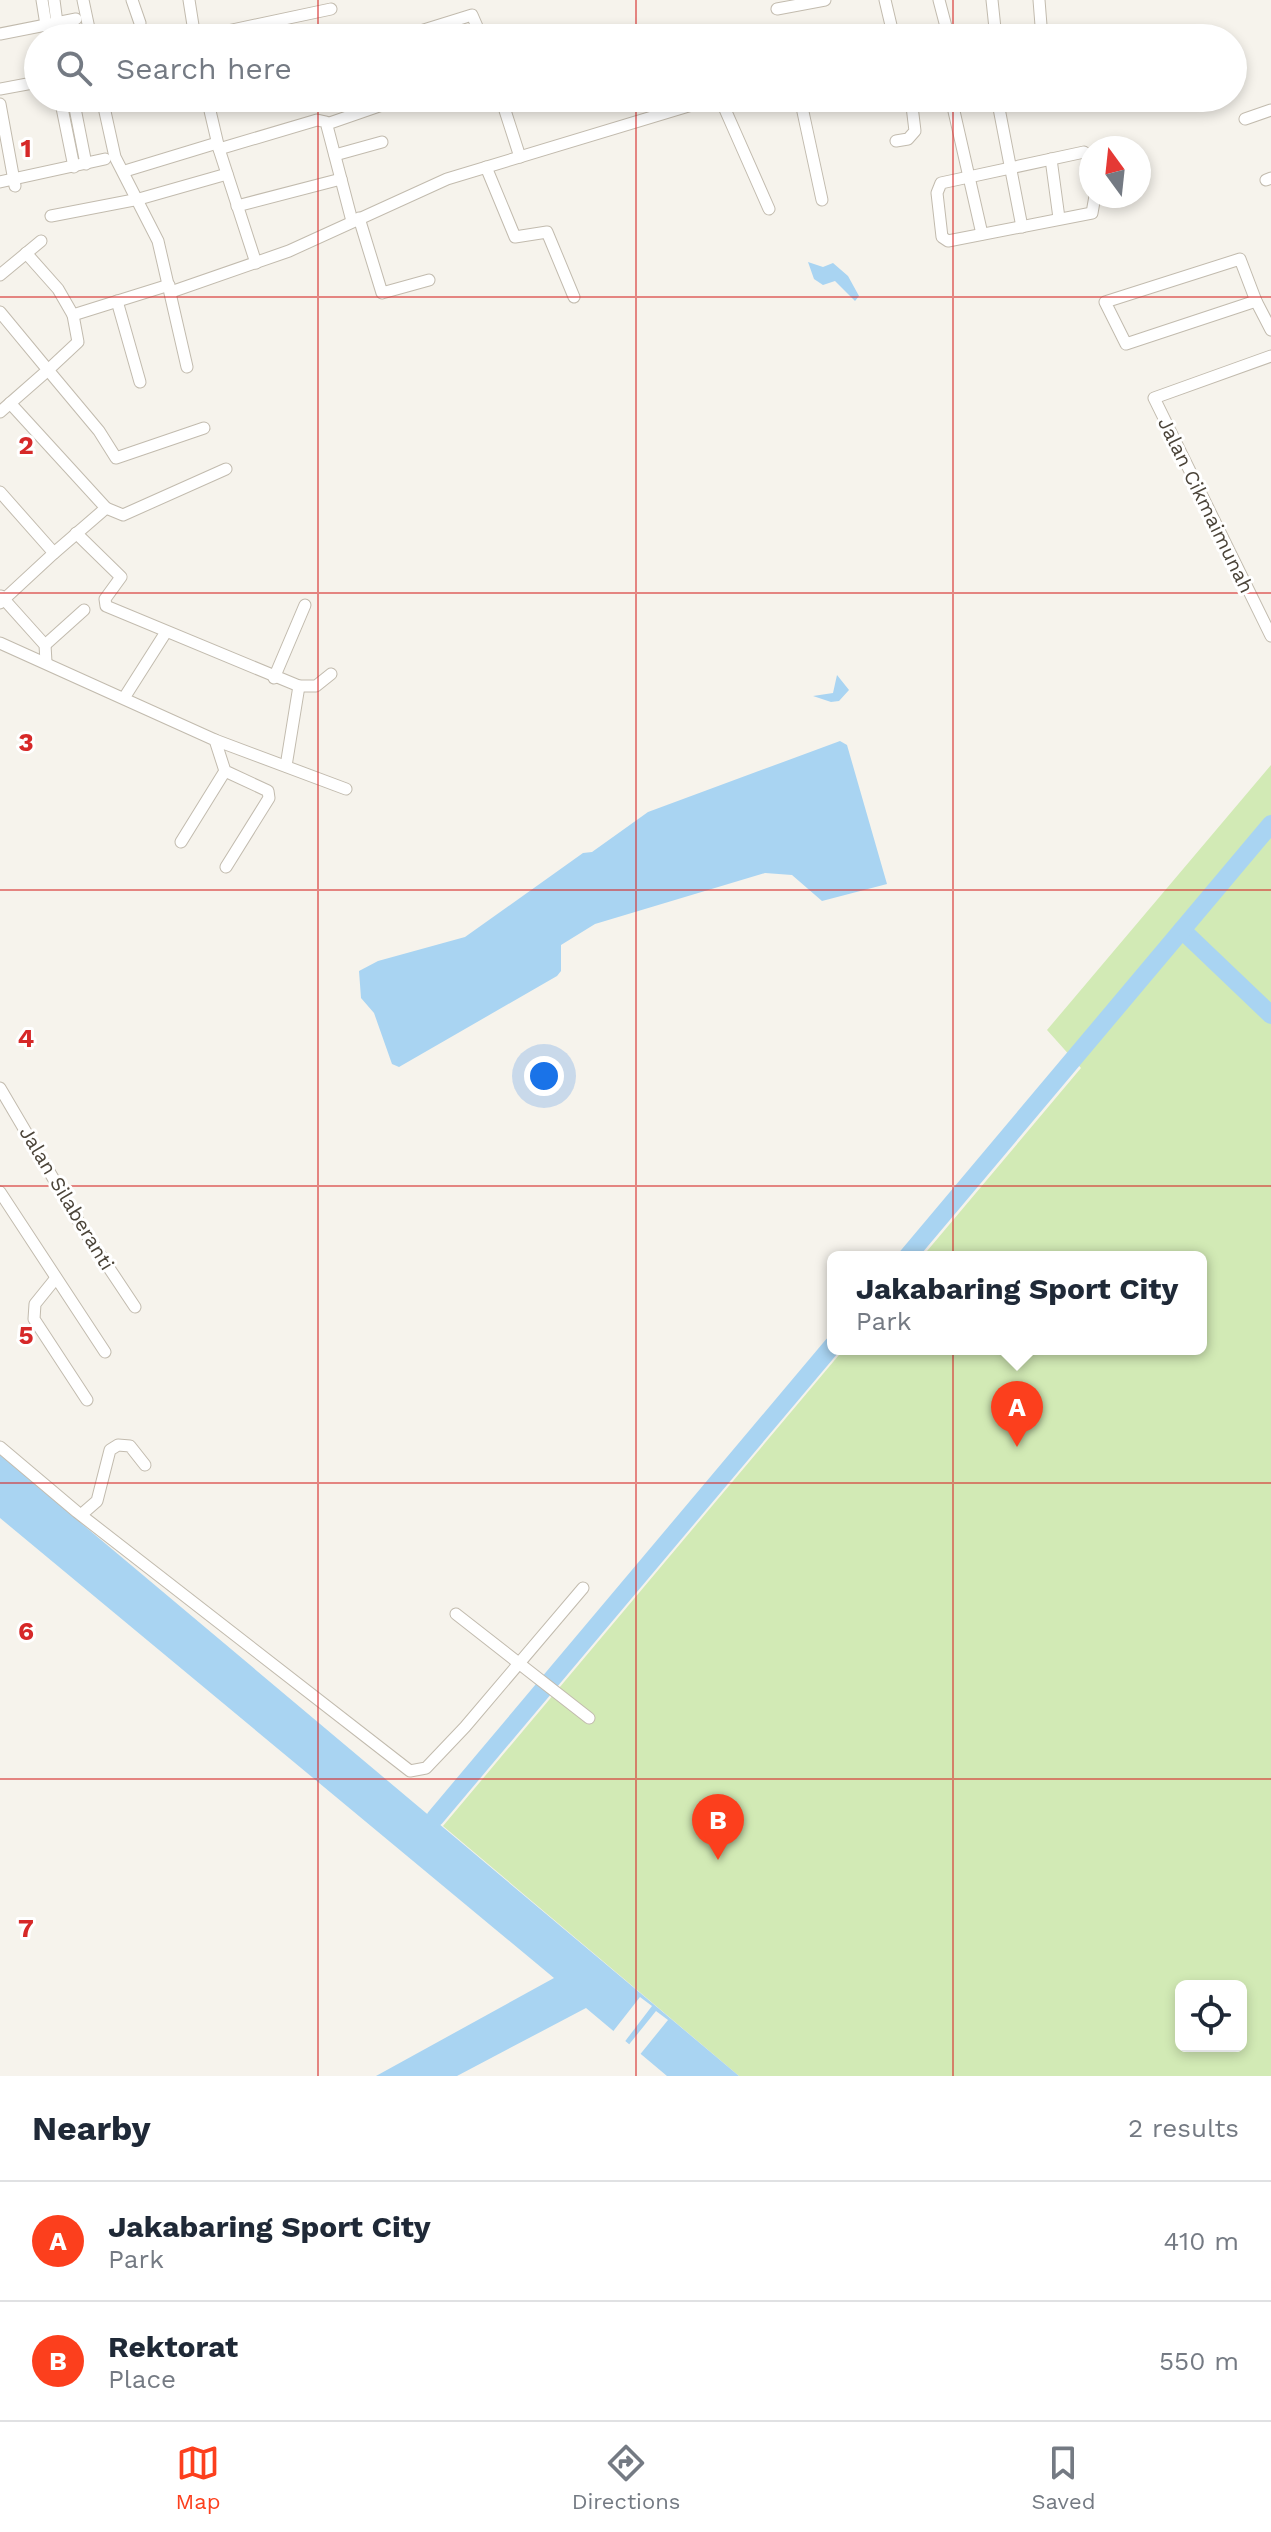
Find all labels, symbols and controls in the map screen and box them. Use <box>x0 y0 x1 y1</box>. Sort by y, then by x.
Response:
search box <box>24 24 1247 112</box>
icon: search <box>52 46 96 90</box>
text: Search here <box>116 51 292 86</box>
text: 1 <box>20 133 32 163</box>
north arrow <box>1079 136 1151 208</box>
street label: Jalan Cikmaimunah <box>1153 413 1259 597</box>
text: 2 <box>18 430 34 460</box>
text: 3 <box>18 727 34 757</box>
text: 4 <box>18 1023 35 1053</box>
your location <box>524 1056 564 1096</box>
street label: Jalan Silaberanti <box>15 1122 119 1274</box>
popup <box>827 1251 1207 1355</box>
text: Jakabaring Sport City <box>856 1271 1178 1306</box>
text: Park <box>856 1306 912 1336</box>
text: 5 <box>18 1320 34 1350</box>
pin: A <box>991 1381 1043 1447</box>
text: 6 <box>18 1616 34 1646</box>
pin: B <box>692 1794 744 1860</box>
text: 7 <box>18 1913 34 1943</box>
map controls <box>1175 1980 1247 2052</box>
button: locate <box>1175 1980 1247 2052</box>
text: Nearby <box>32 2108 151 2148</box>
text: 2 results <box>1128 2113 1239 2143</box>
text: Jakabaring Sport City <box>108 2209 431 2244</box>
text: A <box>49 2226 67 2256</box>
text: 410 m <box>1164 2226 1239 2256</box>
text: Park <box>108 2244 164 2274</box>
text: Rektorat <box>108 2329 238 2364</box>
text: B <box>49 2346 67 2376</box>
text: 550 m <box>1159 2346 1239 2376</box>
text: Place <box>108 2364 176 2394</box>
tab: Map <box>176 2441 220 2514</box>
tab: Directions <box>572 2441 680 2514</box>
tab: Saved <box>1032 2441 1095 2514</box>

